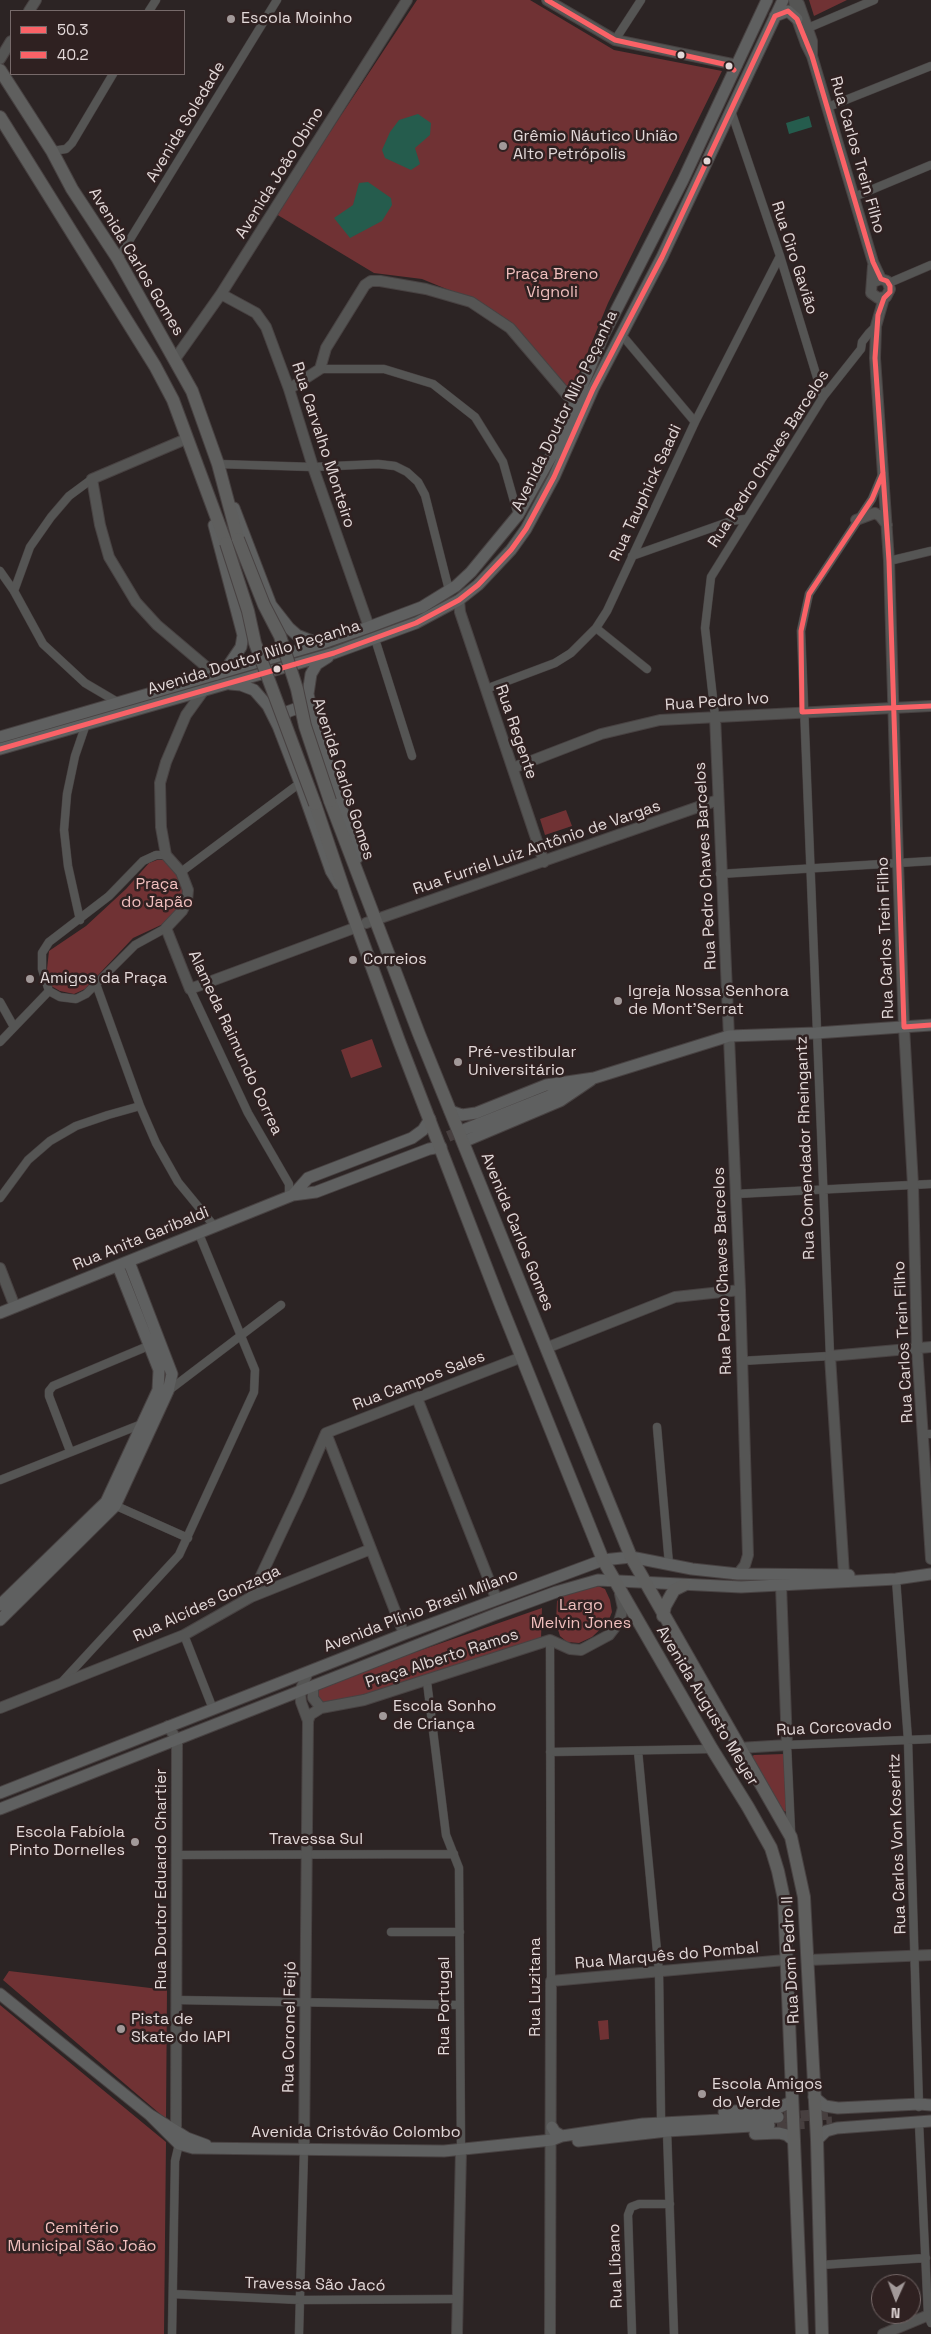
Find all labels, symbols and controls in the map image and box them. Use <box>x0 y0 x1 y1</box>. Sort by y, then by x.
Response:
place label: Escola Moinho <box>241 9 352 29</box>
legend <box>10 10 185 75</box>
marker: Escola Moinho <box>225 13 237 25</box>
text: 50.3 <box>57 20 88 39</box>
text: 40.2 <box>57 45 89 64</box>
unlabelled marker <box>676 50 686 60</box>
street label: Avenida Soledade <box>142 58 230 186</box>
unlabelled marker <box>724 61 734 71</box>
street label: Rua Carlos Trein Filho <box>825 74 889 236</box>
street label: Avenida João Obino <box>232 104 328 242</box>
place label: Grêmio Náutico União Alto Petrópolis <box>513 127 678 165</box>
marker: Grêmio Náutico União Alto Petrópolis <box>497 140 509 152</box>
unlabelled marker <box>702 156 712 166</box>
street label: Avenida Carlos Gomes <box>84 185 188 339</box>
street label: Rua Ciro Gavião <box>767 199 821 317</box>
park label: Praça Breno Vignoli <box>506 265 598 303</box>
street label: Avenida Doutor Nilo Peçanha <box>508 307 622 515</box>
street label: Rua Carvalho Monteiro <box>287 360 359 530</box>
street label: Rua Pedro Chaves Barcelos <box>704 367 834 551</box>
street label: Rua Tauphick Saadi <box>606 422 686 564</box>
street label: Avenida Doutor Nilo Peçanha <box>145 616 363 700</box>
unlabelled marker <box>272 664 282 674</box>
street label: Rua Regente <box>491 682 541 782</box>
street label: Rua Pedro Ivo <box>664 689 770 715</box>
street label: Avenida Carlos Gomes <box>308 696 378 862</box>
street label: Rua Pedro Chaves Barcelos <box>691 762 721 970</box>
street label: Rua Furriel Luiz Antônio de Vargas <box>411 797 663 899</box>
street label: Rua Carlos Trein Filho <box>874 856 898 1020</box>
park label: Praça do Japão <box>121 875 193 913</box>
street label: Alameda Raimundo Correa <box>184 948 286 1138</box>
place label: Correios <box>363 950 427 970</box>
marker: Correios <box>347 954 359 966</box>
place label: Amigos da Praça <box>40 969 167 989</box>
marker: Amigos da Praça <box>24 973 36 985</box>
place label: Igreja Nossa Senhora de Mont'Serrat <box>628 982 789 1020</box>
marker: Igreja Nossa Senhora de Mont'Serrat <box>612 995 624 1007</box>
street label: Rua Comendador Rheingantz <box>792 1036 820 1260</box>
place label: Pré-vestibular Universitário <box>468 1043 576 1081</box>
marker: Pré-vestibular Universitário <box>452 1056 464 1068</box>
street label: Avenida Carlos Gomes <box>476 1150 558 1314</box>
street label: Rua Pedro Chaves Barcelos <box>710 1167 736 1375</box>
street label: Rua Anita Garibaldi <box>70 1203 212 1275</box>
street label: Rua Carlos Trein Filho <box>890 1260 918 1424</box>
street label: Rua Campos Sales <box>350 1347 488 1415</box>
street label: Rua Alcídes Gonzaga <box>130 1561 284 1647</box>
street label: Avenida Plínio Brasil Milano <box>321 1565 521 1657</box>
park label: Largo Melvin Jones <box>531 1596 631 1634</box>
street label: Avenida Augusto Meyer <box>652 1623 762 1789</box>
street label: Praça Alberto Ramos <box>363 1625 521 1693</box>
place label: Escola Sonho de Criança <box>393 1697 496 1735</box>
marker: Escola Sonho de Criança <box>377 1710 389 1722</box>
street label: Rua Corcovado <box>776 1715 892 1741</box>
street label: Rua Carlos Von Koseritz <box>885 1753 911 1935</box>
street label: Rua Doutor Eduardo Chartier <box>152 1768 172 1990</box>
place label: Escola Fabíola Pinto Dornelles <box>9 1823 125 1861</box>
street label: Travessa Sul <box>269 1830 363 1850</box>
marker: Escola Fabíola Pinto Dornelles <box>129 1836 141 1848</box>
street label: Rua Dom Pedro II <box>778 1895 804 2025</box>
street label: Rua Luzitana <box>526 1937 546 2037</box>
street label: Rua Marquês do Pombal <box>574 1938 760 1974</box>
street label: Rua Portugal <box>435 1956 455 2056</box>
street label: Rua Coronel Feijó <box>279 1961 301 2093</box>
place label: Pista de Skate do IAPI <box>131 2010 230 2048</box>
marker: Pista de Skate do IAPI <box>115 2023 127 2035</box>
place label: Escola Amigos do Verde <box>712 2075 822 2113</box>
marker: Escola Amigos do Verde <box>696 2088 708 2100</box>
street label: Avenida Cristóvão Colombo <box>251 2123 461 2143</box>
park label: Cemitério Municipal São João <box>7 2219 157 2257</box>
street label: Rua Líbano <box>605 2223 627 2309</box>
street label: Travessa São Jacó <box>244 2274 386 2296</box>
north arrow <box>871 2274 921 2324</box>
text: N <box>891 2304 901 2322</box>

